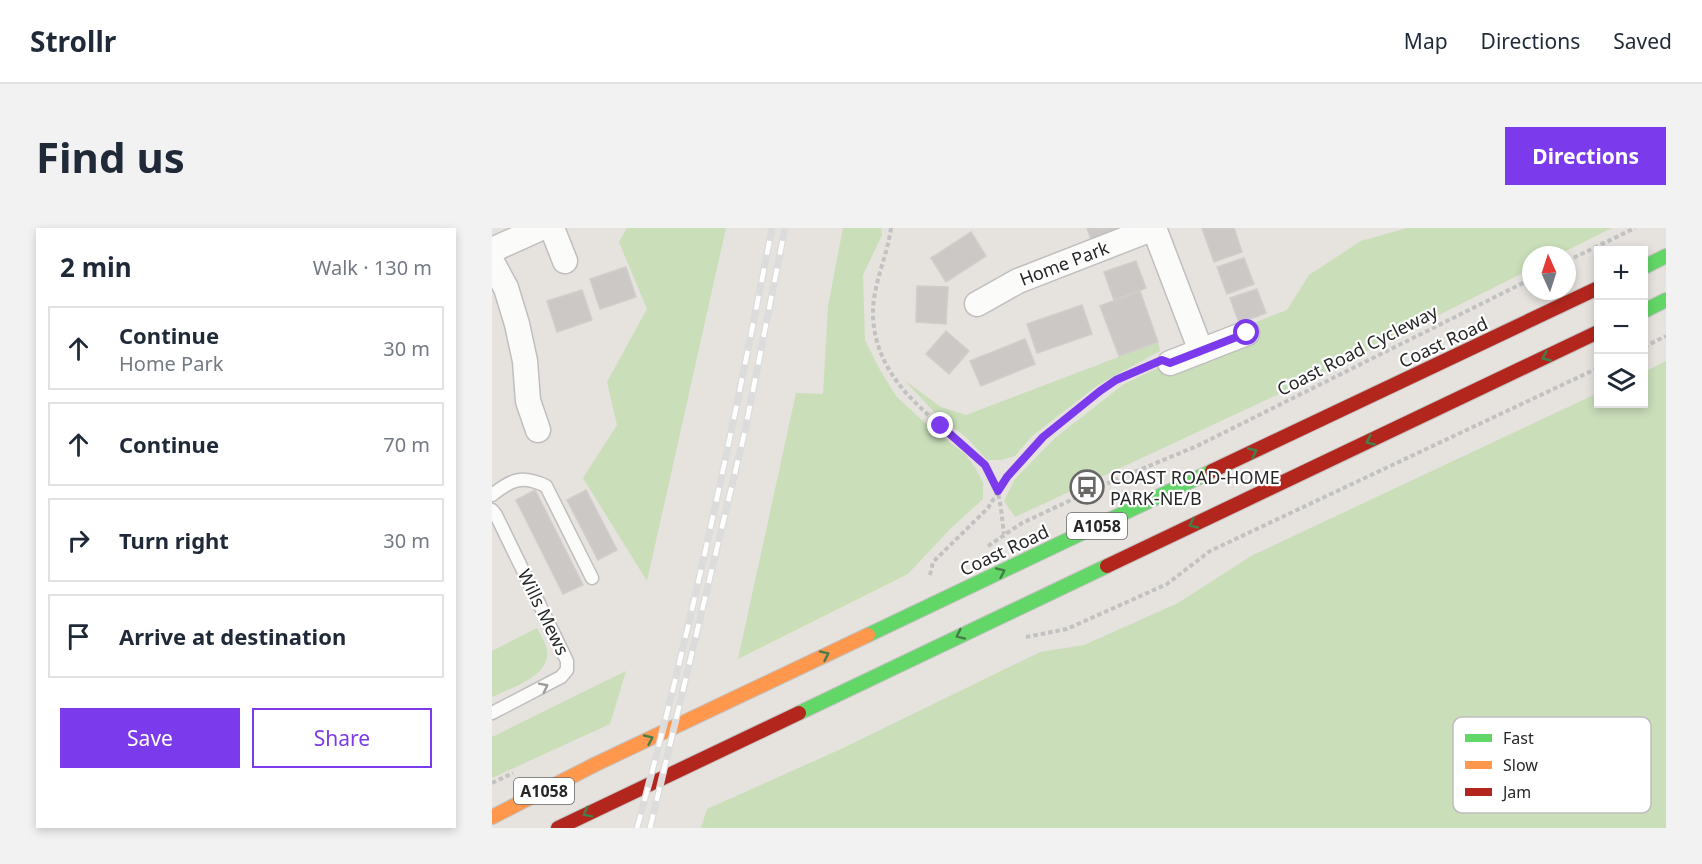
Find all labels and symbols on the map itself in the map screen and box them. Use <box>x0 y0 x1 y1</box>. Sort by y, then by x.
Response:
street label: Home Park <box>1016 235 1112 291</box>
north arrow <box>1522 246 1576 300</box>
street label: Coast Road Cycleway <box>1273 299 1442 401</box>
street label: Coast Road <box>1395 311 1491 373</box>
route start <box>1233 319 1259 345</box>
one-way arrow <box>1541 350 1552 362</box>
route end <box>927 412 953 438</box>
one-way arrow <box>1365 433 1376 445</box>
one-way arrow <box>1247 447 1258 459</box>
place label: COAST ROAD-HOME PARK-NE/B <box>1110 465 1280 510</box>
bus stop icon: COAST ROAD-HOME PARK-NE/B <box>1069 469 1105 505</box>
road number: A1058 <box>1067 513 1127 539</box>
one-way arrow <box>1189 517 1200 529</box>
street label: Coast Road <box>956 519 1052 581</box>
street label: Wills Mews <box>513 565 575 659</box>
one-way arrow <box>995 567 1006 579</box>
one-way arrow <box>956 628 967 640</box>
one-way arrow <box>819 651 830 663</box>
one-way arrow <box>538 683 549 694</box>
legend <box>1453 717 1651 813</box>
text: Fast <box>1503 727 1534 749</box>
one-way arrow <box>643 734 654 746</box>
text: Slow <box>1503 754 1538 776</box>
road number: A1058 <box>514 778 574 804</box>
text: Jam <box>1501 781 1531 803</box>
one-way arrow <box>583 806 594 818</box>

